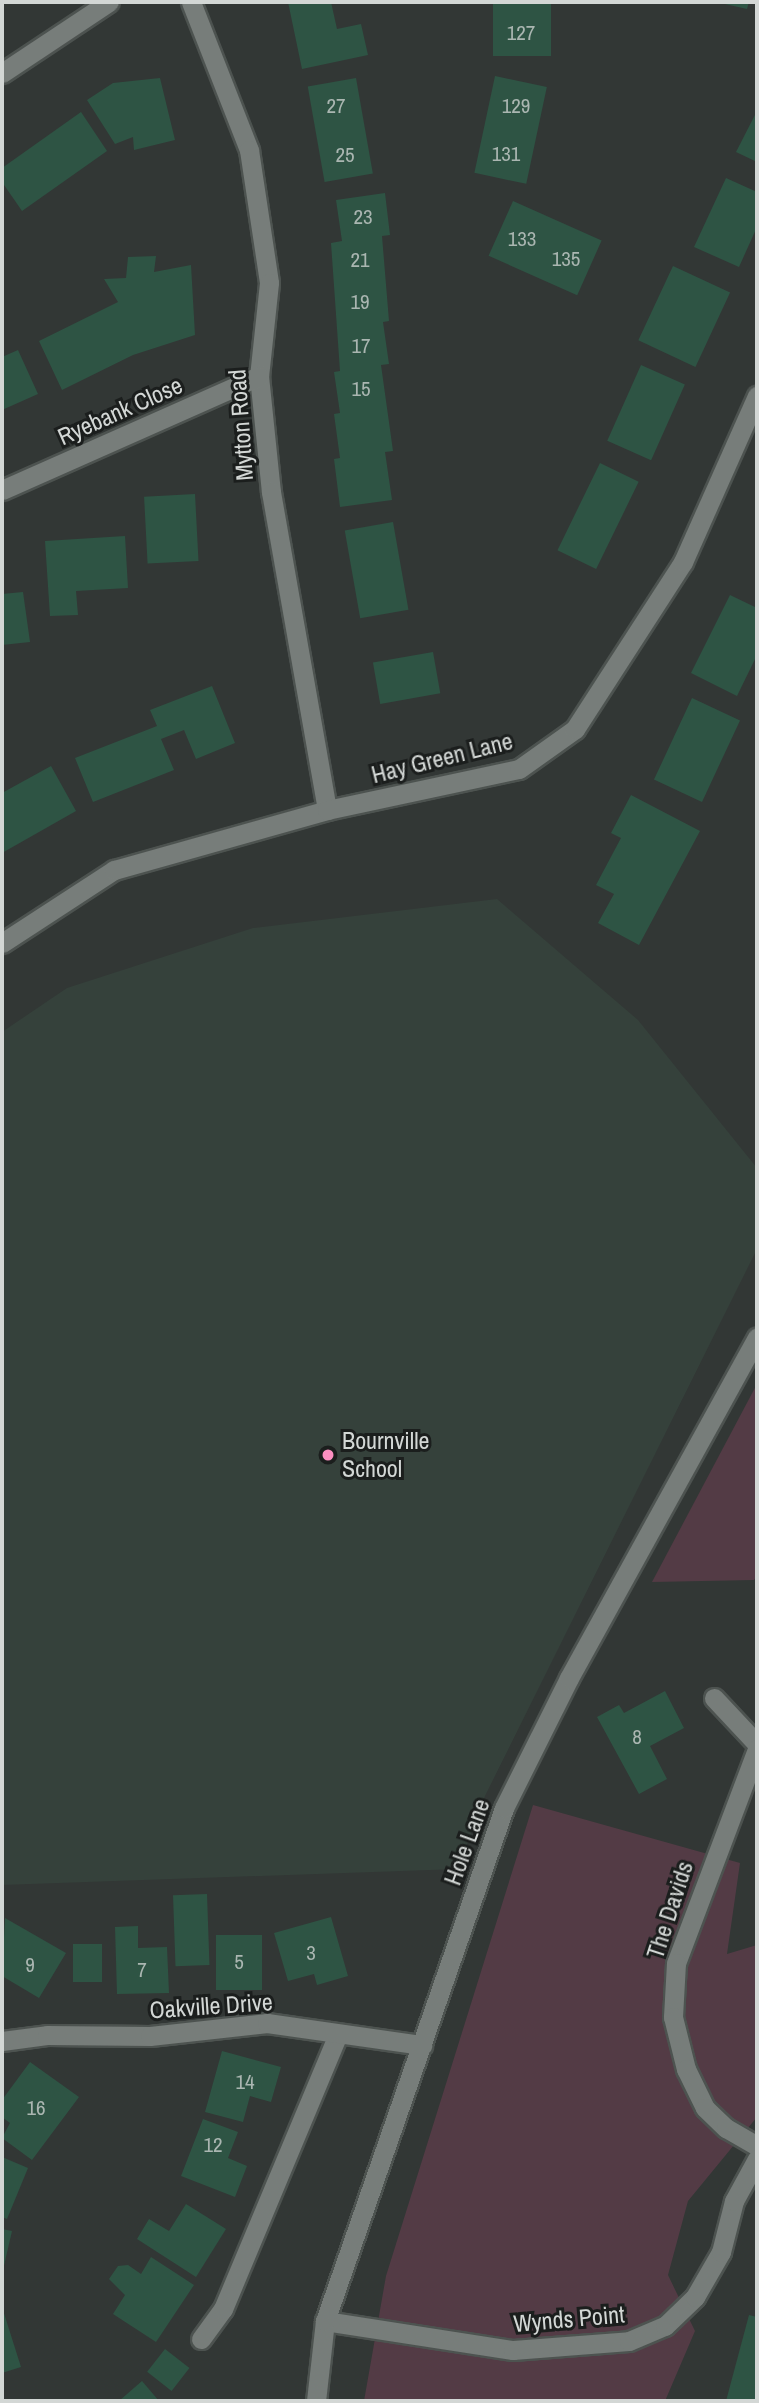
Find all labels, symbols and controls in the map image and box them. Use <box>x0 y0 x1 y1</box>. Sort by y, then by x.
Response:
house number: 127 <box>507 20 535 46</box>
house number: 27 <box>326 93 346 119</box>
house number: 129 <box>502 93 530 119</box>
house number: 131 <box>492 141 520 167</box>
house number: 25 <box>335 142 355 168</box>
house number: 23 <box>353 204 373 230</box>
house number: 133 <box>508 226 536 252</box>
house number: 135 <box>552 246 580 272</box>
house number: 21 <box>350 247 370 273</box>
house number: 19 <box>350 289 370 315</box>
house number: 17 <box>351 333 371 359</box>
street label: Mytton Road <box>223 368 259 482</box>
street label: Ryebank Close <box>53 371 187 451</box>
house number: 15 <box>351 376 371 402</box>
street label: Hay Green Lane <box>368 727 516 789</box>
place label: Bournville School <box>342 1427 430 1483</box>
marker: Bournville School <box>320 1447 336 1463</box>
house number: 8 <box>632 1724 642 1750</box>
street label: Hole Lane <box>438 1795 496 1889</box>
street label: The Davids <box>641 1858 699 1962</box>
house number: 3 <box>306 1940 316 1966</box>
house number: 5 <box>234 1949 244 1975</box>
house number: 9 <box>25 1952 35 1978</box>
house number: 7 <box>137 1957 147 1983</box>
street label: Oakville Drive <box>148 1987 274 2025</box>
house number: 14 <box>235 2069 255 2095</box>
house number: 16 <box>26 2095 46 2121</box>
house number: 12 <box>203 2132 223 2158</box>
street label: Wynds Point <box>512 2300 626 2338</box>

